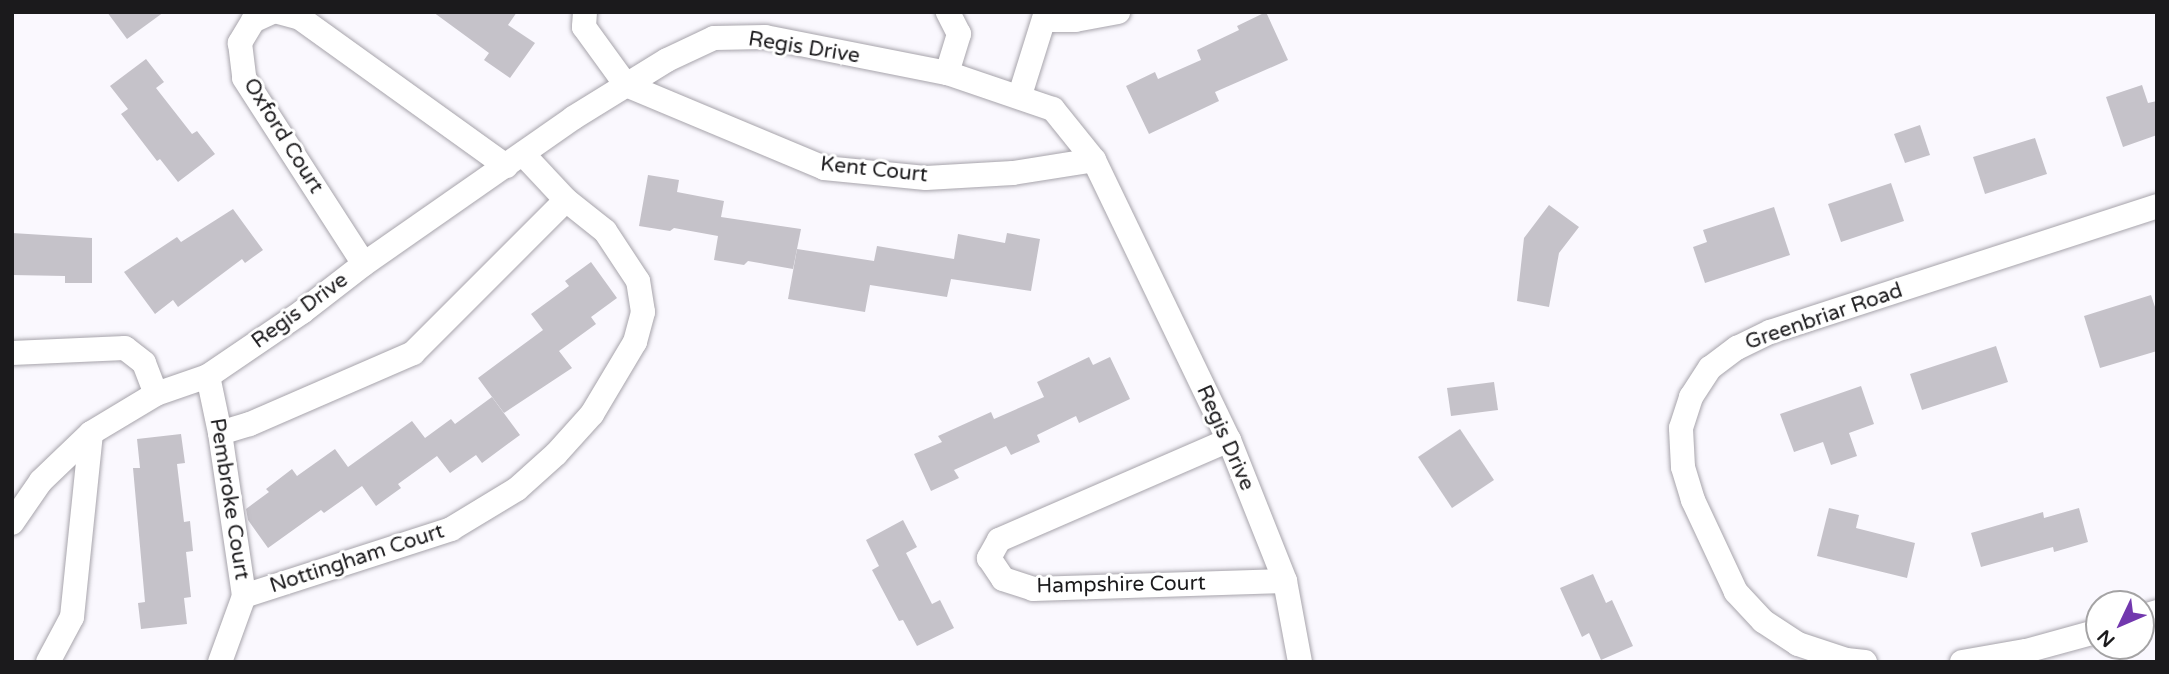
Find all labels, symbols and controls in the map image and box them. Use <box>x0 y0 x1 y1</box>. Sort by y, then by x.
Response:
street label: Regis Drive <box>746 27 862 69</box>
street label: Oxford Court <box>238 74 328 198</box>
street label: Kent Court <box>819 152 929 188</box>
street label: Regis Drive <box>247 268 353 354</box>
street label: Greenbriar Road <box>1742 278 1906 356</box>
street label: Regis Drive <box>1191 381 1259 495</box>
street label: Pembroke Court <box>204 416 254 582</box>
street label: Nottingham Court <box>267 519 447 599</box>
street label: Hampshire Court <box>1036 571 1206 599</box>
north arrow <box>2085 590 2155 660</box>
text: N <box>2093 625 2120 651</box>

